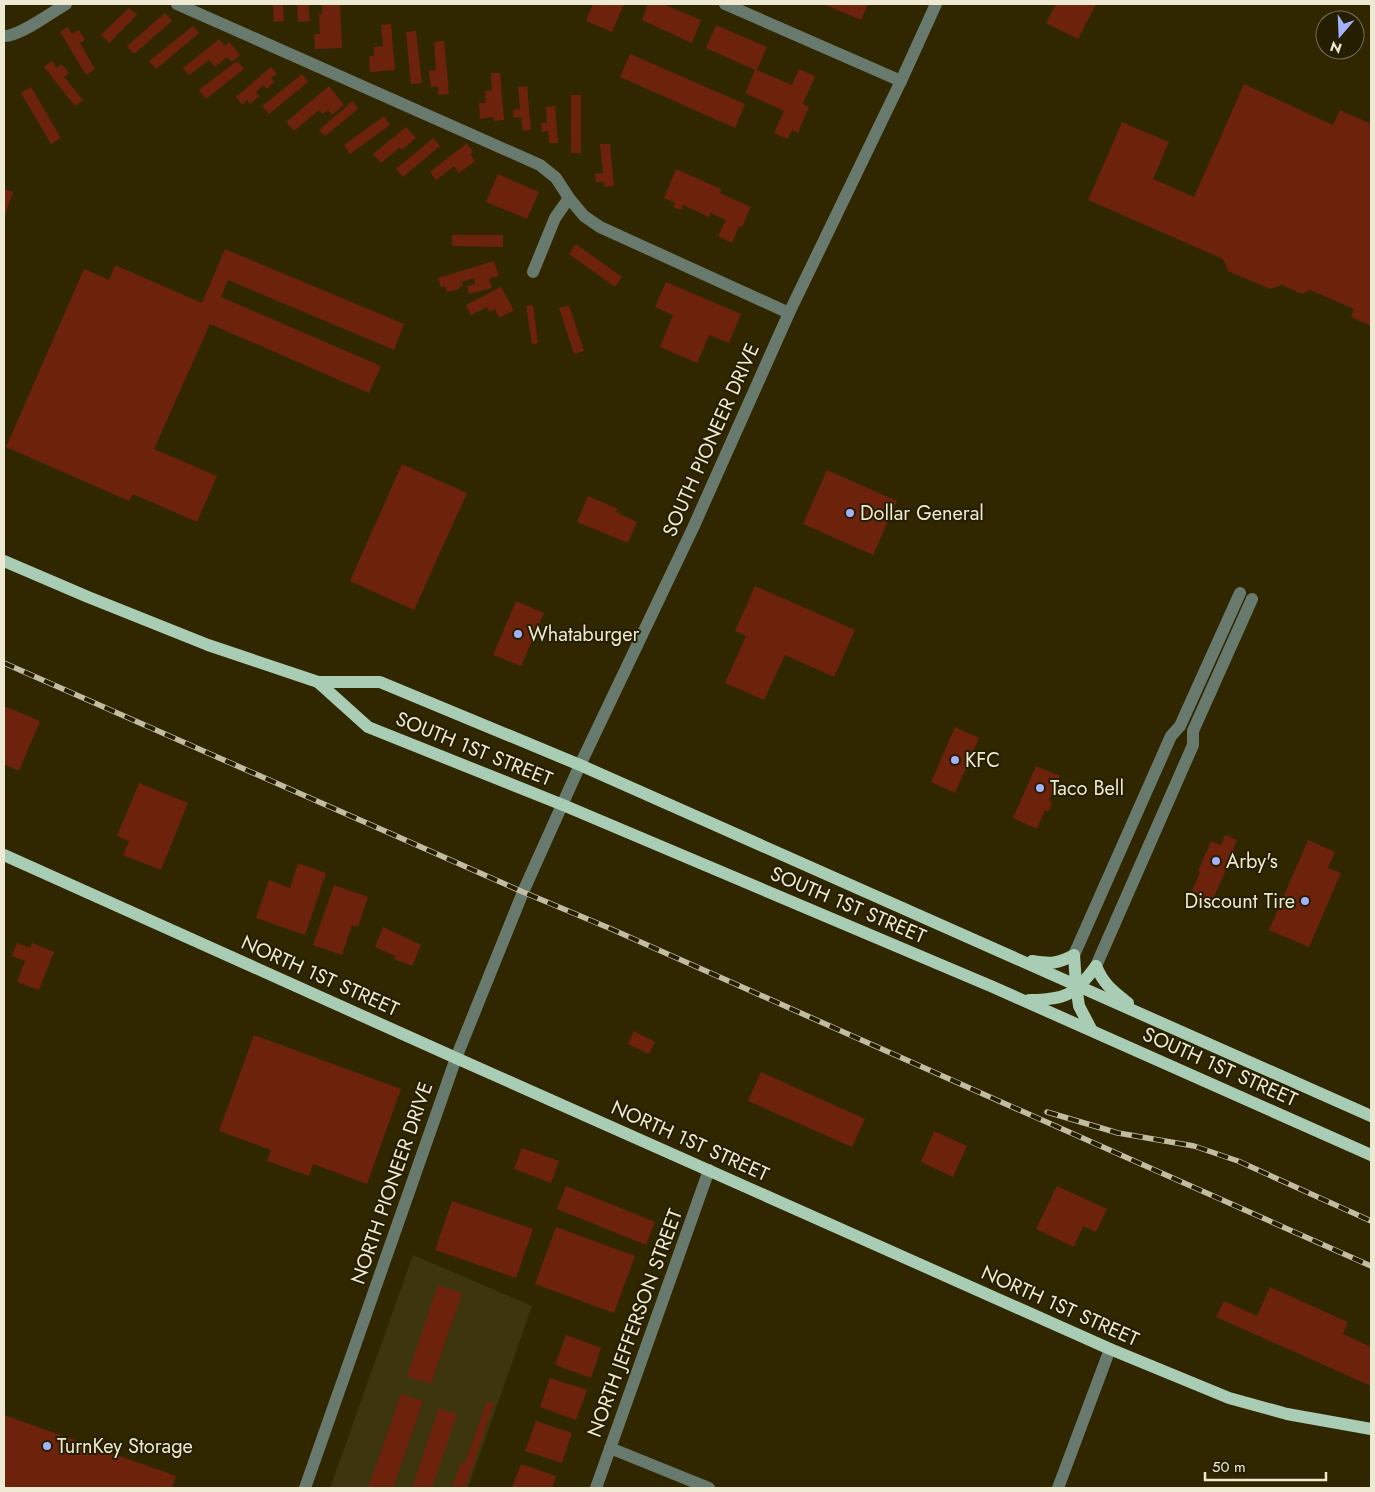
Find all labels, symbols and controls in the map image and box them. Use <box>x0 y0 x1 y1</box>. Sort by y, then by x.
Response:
north arrow <box>1315 10 1365 60</box>
text: N <box>1327 36 1344 59</box>
street label: SOUTH PIONEER DRIVE <box>655 339 767 541</box>
place label: Dollar General <box>860 499 984 528</box>
marker: Dollar General <box>844 507 856 519</box>
place label: Whataburger <box>528 620 639 649</box>
marker: Whataburger <box>512 628 524 640</box>
street label: SOUTH 1ST STREET <box>391 704 557 794</box>
place label: KFC <box>965 746 1000 775</box>
marker: KFC <box>949 754 961 766</box>
place label: Taco Bell <box>1050 774 1124 803</box>
marker: Taco Bell <box>1034 782 1046 794</box>
place label: Arby's <box>1226 847 1278 876</box>
marker: Arby's <box>1210 855 1222 867</box>
street label: SOUTH 1ST STREET <box>766 859 931 951</box>
place label: Discount Tire <box>1185 887 1295 916</box>
marker: Discount Tire <box>1299 895 1311 907</box>
street label: NORTH 1ST STREET <box>236 928 404 1024</box>
street label: SOUTH 1ST STREET <box>1138 1020 1303 1114</box>
street label: NORTH PIONEER DRIVE <box>344 1078 440 1288</box>
street label: NORTH 1ST STREET <box>606 1093 774 1189</box>
street label: NORTH JEFFERSON STREET <box>580 1204 690 1441</box>
street label: NORTH 1ST STREET <box>976 1258 1144 1354</box>
place label: TurnKey Storage <box>57 1432 193 1461</box>
marker: TurnKey Storage <box>41 1440 53 1452</box>
scale bar <box>1205 1450 1326 1482</box>
text: 50 m <box>1212 1456 1246 1478</box>

